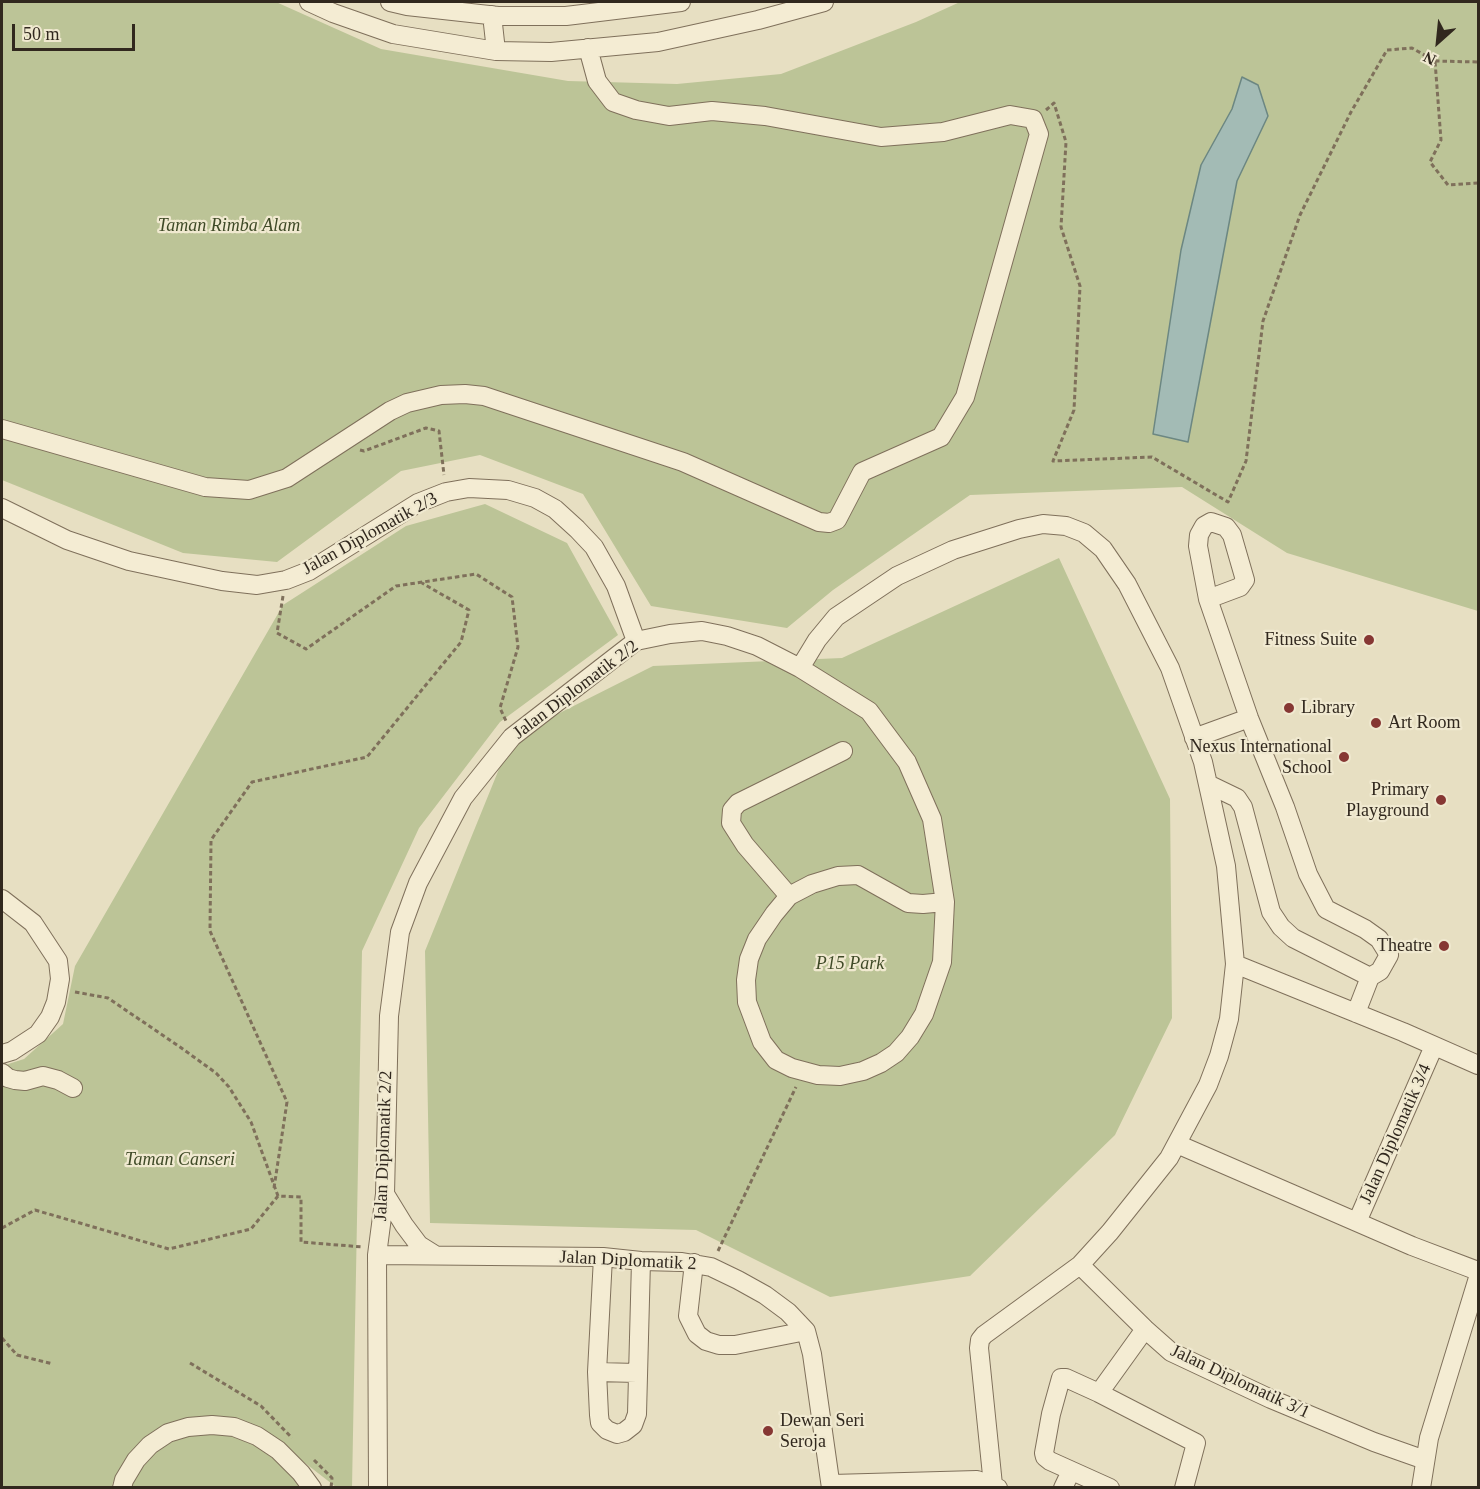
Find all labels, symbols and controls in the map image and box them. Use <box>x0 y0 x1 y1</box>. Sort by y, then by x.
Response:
scale bar <box>15 12 138 50</box>
north arrow <box>1408 12 1468 72</box>
text: 50 m <box>23 24 60 44</box>
text: N <box>1421 48 1439 69</box>
park label: Taman Rimba Alam <box>158 215 300 237</box>
street label: Jalan Diplomatik 2/3 <box>299 488 441 580</box>
place label: Fitness Suite <box>1264 629 1357 651</box>
marker: Fitness Suite <box>1362 633 1376 647</box>
street label: Jalan Diplomatik 2/2 <box>509 636 643 744</box>
place label: Library <box>1301 697 1355 719</box>
marker: Library <box>1282 701 1296 715</box>
place label: Art Room <box>1388 712 1461 734</box>
marker: Art Room <box>1369 716 1383 730</box>
place label: Nexus International School <box>1190 736 1332 778</box>
marker: Nexus International School <box>1337 750 1351 764</box>
place label: Primary Playground <box>1346 779 1429 822</box>
marker: Primary Playground <box>1434 793 1448 807</box>
place label: Theatre <box>1377 935 1432 957</box>
marker: Theatre <box>1437 939 1451 953</box>
park label: P15 Park <box>816 953 884 975</box>
street label: Jalan Diplomatik 3/4 <box>1355 1061 1437 1207</box>
street label: Jalan Diplomatik 2/2 <box>371 1070 397 1222</box>
park label: Taman Canseri <box>125 1149 235 1171</box>
street label: Jalan Diplomatik 2 <box>559 1247 697 1275</box>
street label: Jalan Diplomatik 3/1 <box>1167 1340 1313 1424</box>
place label: Dewan Seri Seroja <box>780 1410 864 1452</box>
marker: Dewan Seri Seroja <box>761 1424 775 1438</box>

